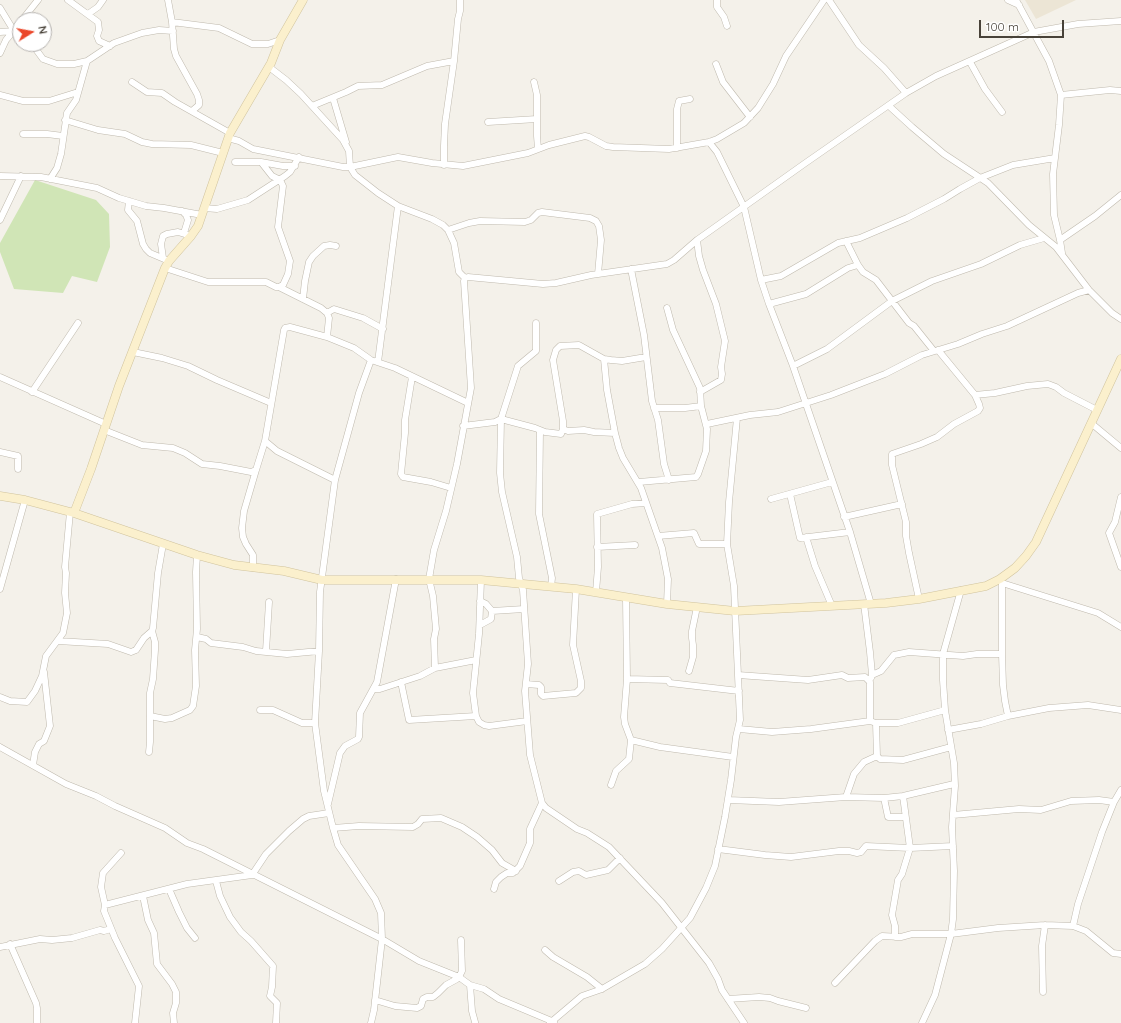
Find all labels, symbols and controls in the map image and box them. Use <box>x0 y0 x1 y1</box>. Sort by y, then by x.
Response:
north arrow <box>12 12 52 52</box>
scale bar <box>981 12 1066 38</box>
text: 100 m <box>986 19 1019 34</box>
text: N <box>35 25 50 35</box>

